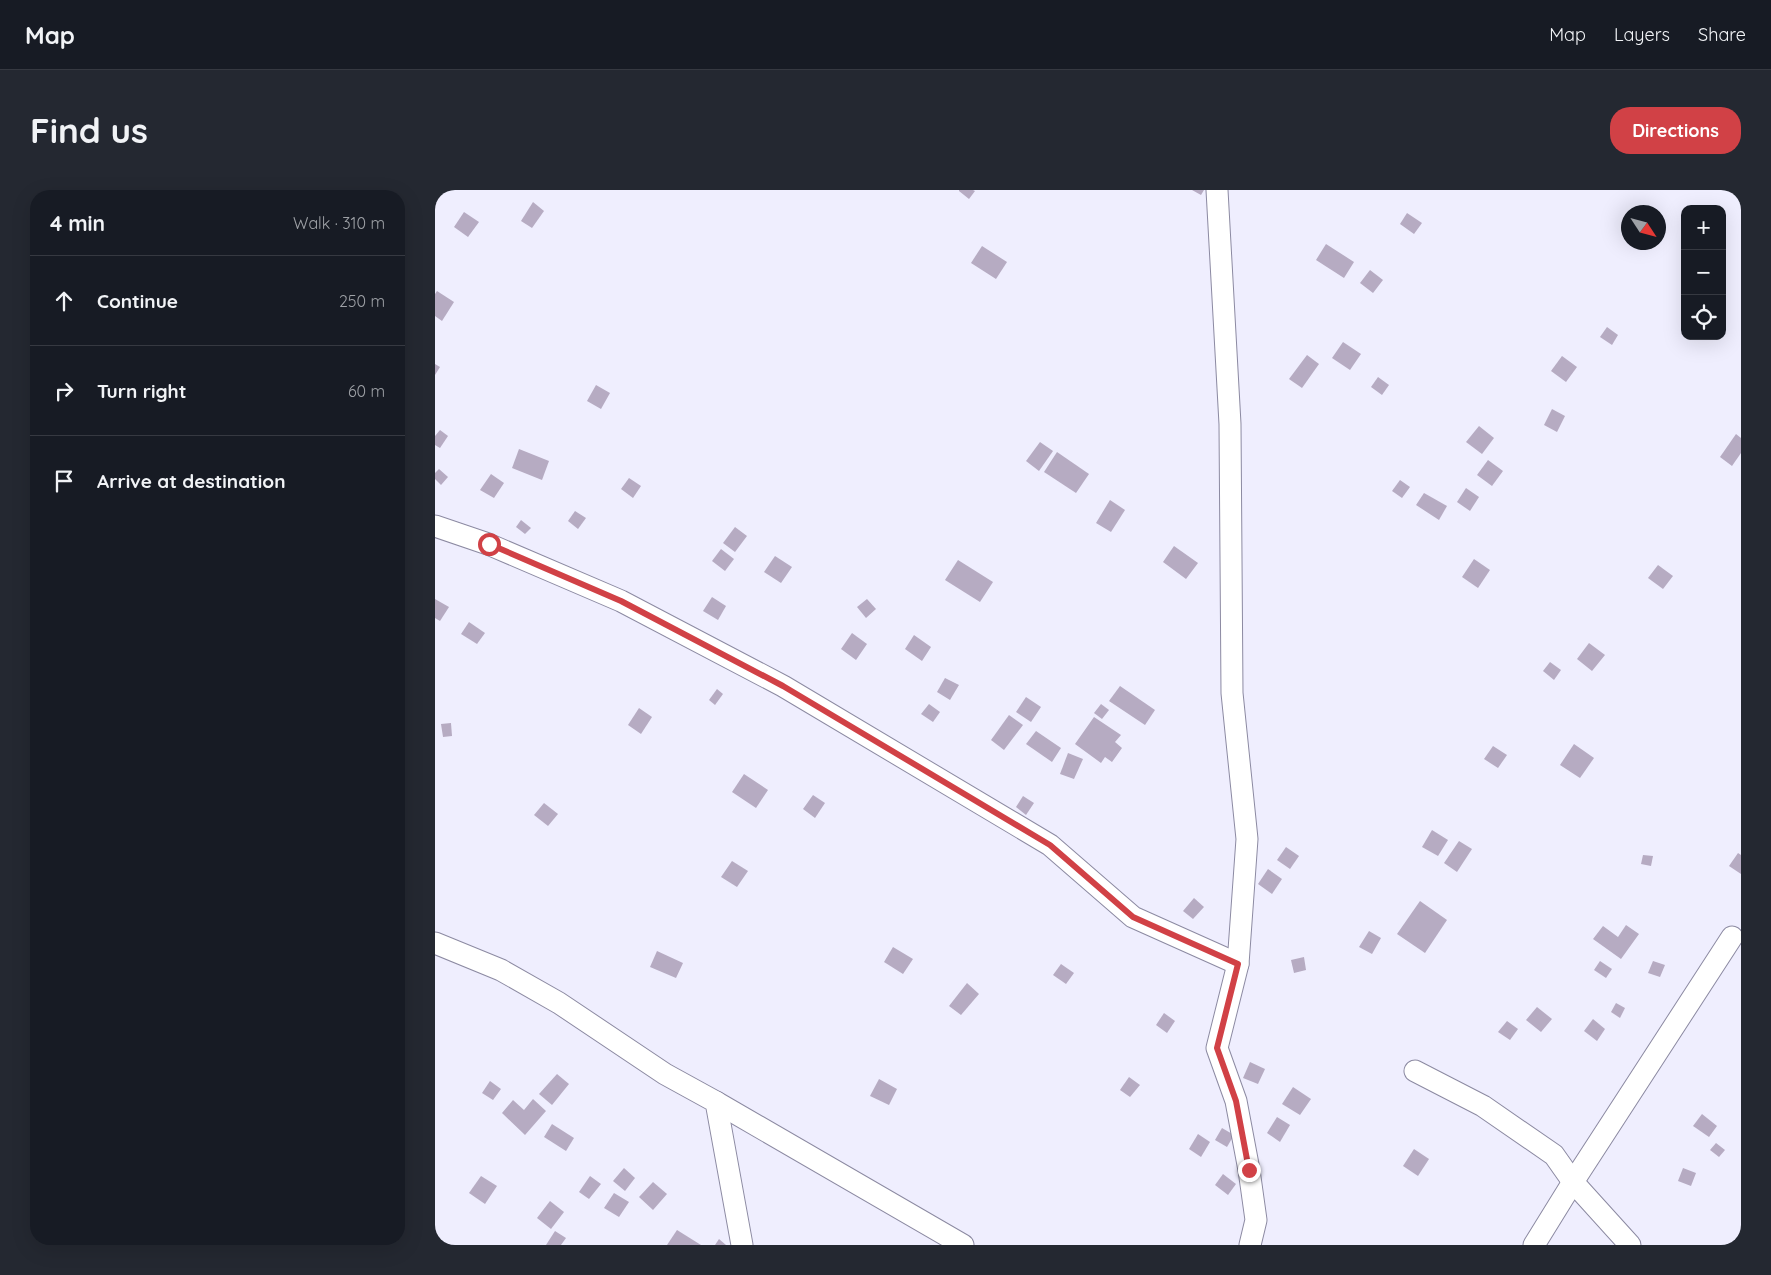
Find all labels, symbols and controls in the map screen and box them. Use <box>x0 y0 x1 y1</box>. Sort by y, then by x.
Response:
text: Map <box>25 20 75 50</box>
text: Map <box>1549 23 1586 46</box>
text: Layers <box>1614 23 1670 46</box>
text: Share <box>1698 23 1746 46</box>
button: Directions <box>1610 107 1741 154</box>
text: Find us <box>30 108 148 152</box>
north arrow <box>1621 205 1666 250</box>
map controls <box>1681 205 1726 340</box>
button: + <box>1681 205 1726 250</box>
text: 4 min <box>50 210 105 236</box>
text: Walk · 310 m <box>293 213 385 233</box>
button: − <box>1681 250 1726 295</box>
icon: ahead <box>50 287 78 315</box>
text: Continue <box>97 289 178 313</box>
text: 250 m <box>339 291 385 311</box>
button: locate <box>1681 295 1726 340</box>
icon: right <box>50 377 78 405</box>
text: Turn right <box>97 379 186 403</box>
text: 60 m <box>348 381 385 401</box>
icon: arrive <box>50 467 78 495</box>
text: Arrive at destination <box>97 469 286 493</box>
route start <box>478 533 501 556</box>
route end <box>1238 1159 1261 1182</box>

